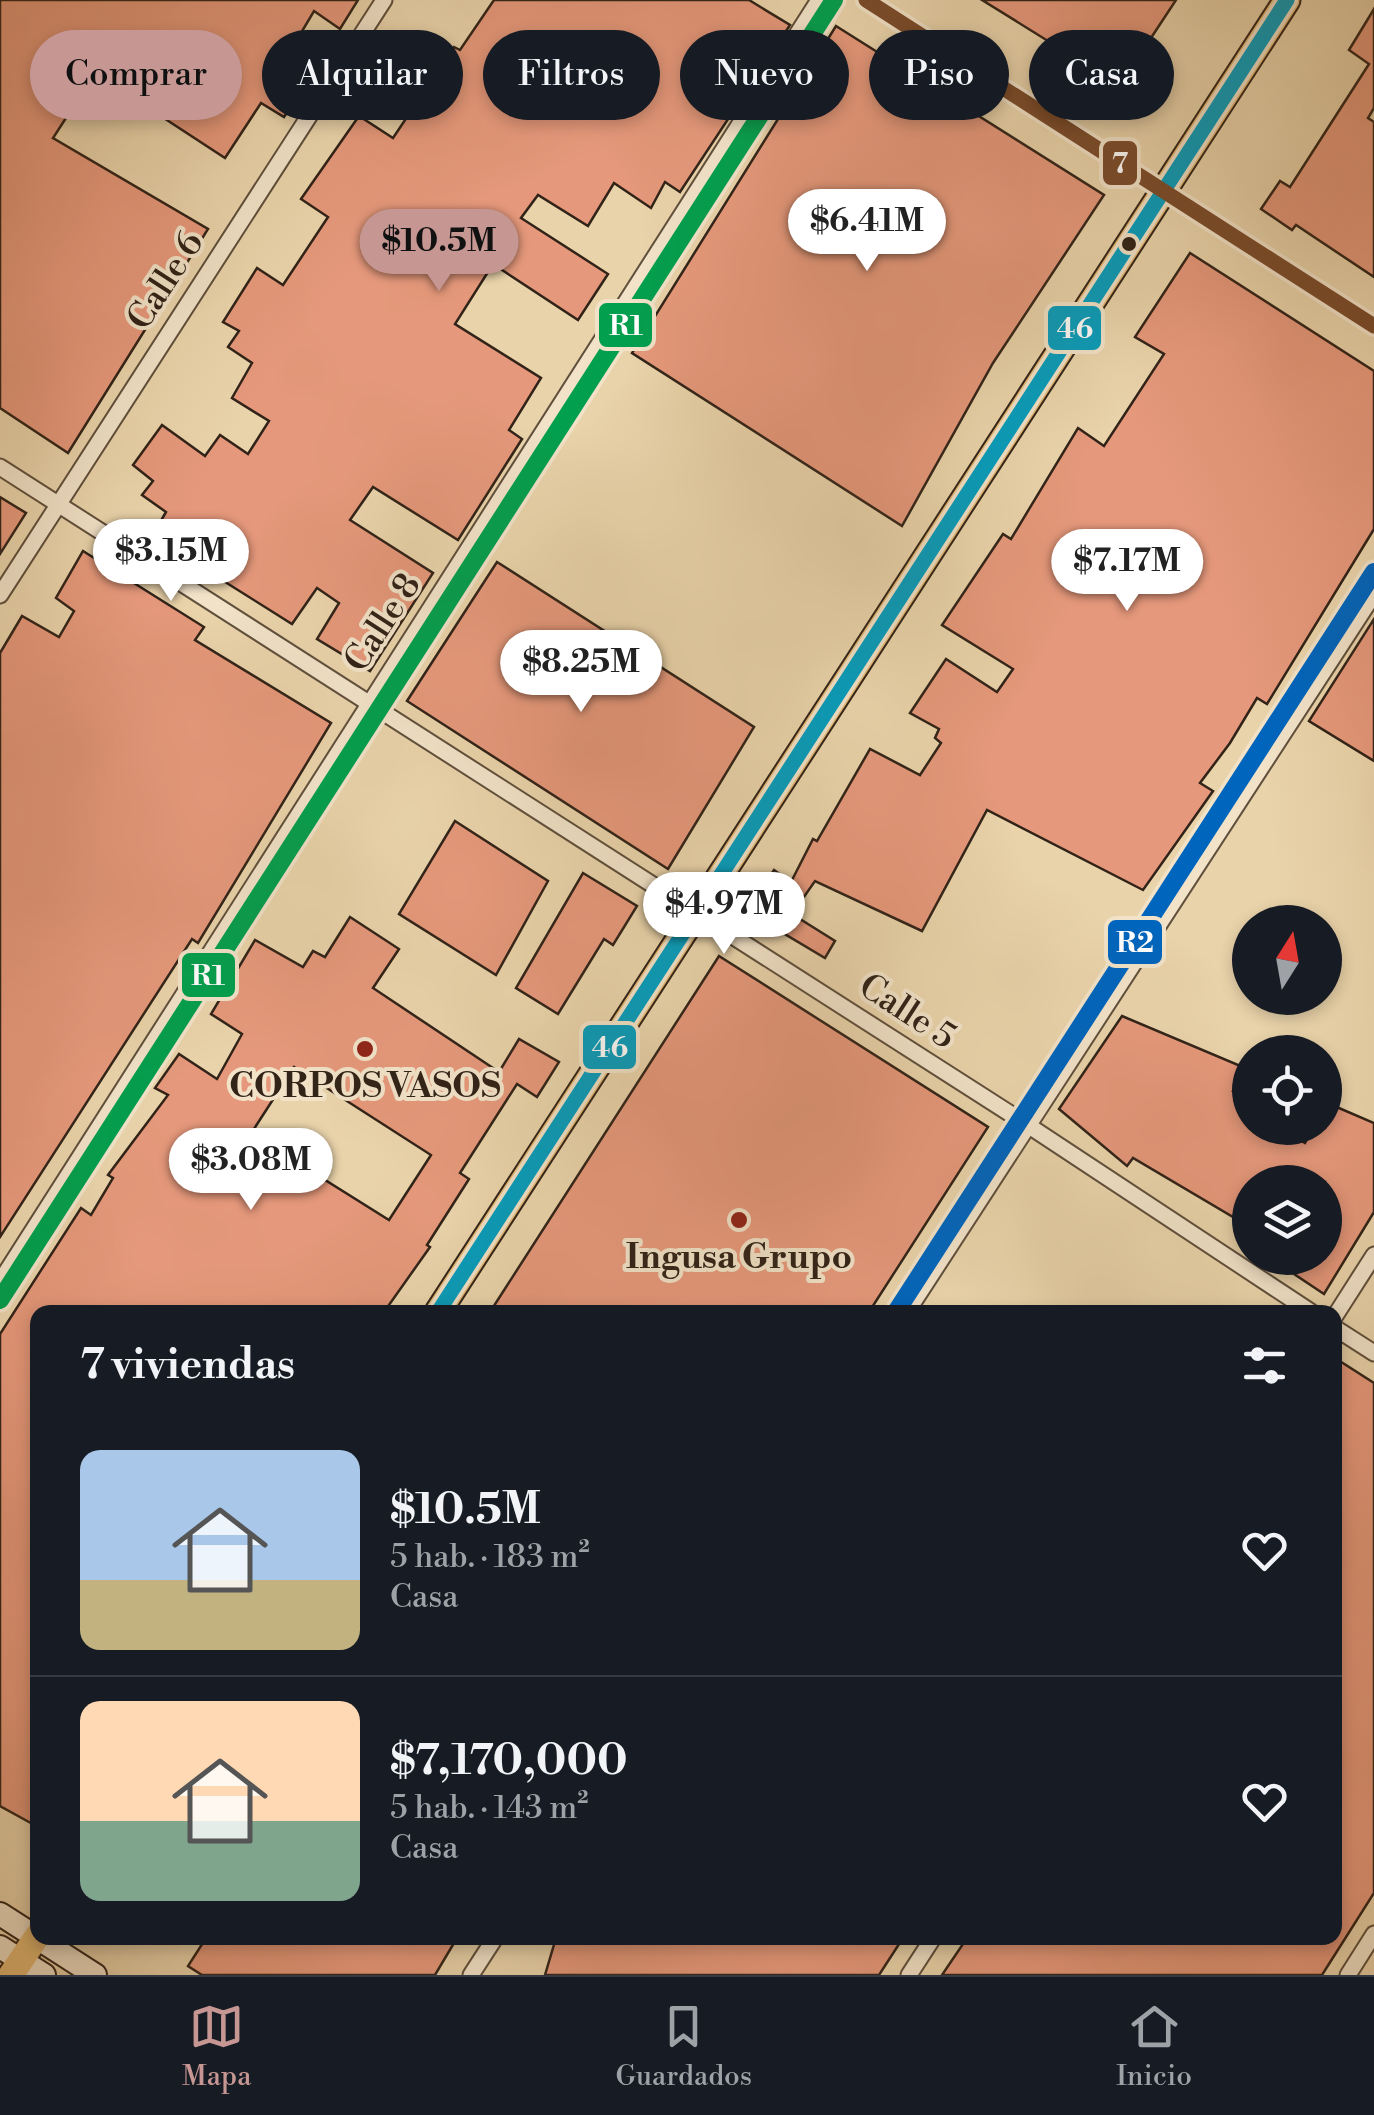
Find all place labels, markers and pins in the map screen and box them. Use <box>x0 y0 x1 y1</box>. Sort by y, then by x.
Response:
pin: $6.41M <box>786 189 948 274</box>
pin: $10.5M <box>358 209 520 294</box>
unlabelled marker <box>1119 234 1139 254</box>
pin: $3.15M <box>90 519 252 604</box>
pin: $7.17M <box>1046 529 1208 614</box>
pin: $8.25M <box>500 630 662 715</box>
pin: $4.97M <box>643 872 805 957</box>
marker: CORPOS VASOS <box>354 1038 376 1060</box>
place label: CORPOS VASOS <box>229 1065 501 1108</box>
pin: $3.08M <box>170 1128 332 1213</box>
marker: Ingusa Grupo <box>728 1209 750 1231</box>
place label: Ingusa Grupo <box>626 1236 852 1279</box>

